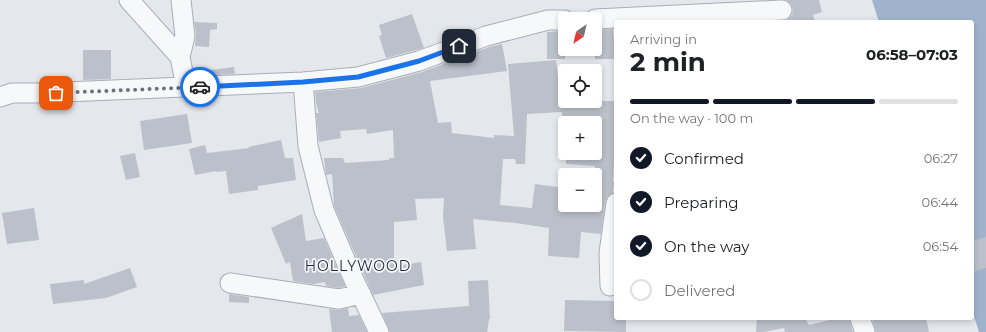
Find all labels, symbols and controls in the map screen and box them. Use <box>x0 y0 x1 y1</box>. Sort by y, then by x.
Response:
north arrow <box>558 12 602 56</box>
map controls <box>558 12 602 212</box>
pin <box>442 29 476 63</box>
text: Arriving in <box>630 31 697 47</box>
icon: home <box>448 35 470 57</box>
text: 06:58–07:03 <box>866 45 958 64</box>
text: 2 min <box>630 46 706 78</box>
button: locate <box>558 64 602 108</box>
courier <box>180 67 220 107</box>
pin <box>39 76 73 110</box>
icon: car <box>189 76 211 98</box>
icon: bag <box>45 82 67 104</box>
text: On the way · 100 m <box>630 110 753 126</box>
button: + <box>558 116 602 160</box>
icon: check <box>630 147 652 169</box>
text: Confirmed <box>664 149 744 168</box>
text: 06:27 <box>924 150 958 166</box>
button: − <box>558 168 602 212</box>
icon: check <box>630 191 652 213</box>
text: Preparing <box>664 193 739 212</box>
text: 06:44 <box>922 194 958 210</box>
icon: check <box>630 235 652 257</box>
text: On the way <box>664 237 749 256</box>
text: 06:54 <box>923 238 958 254</box>
district label: HOLLYWOOD <box>305 257 411 275</box>
text: Delivered <box>664 281 736 300</box>

